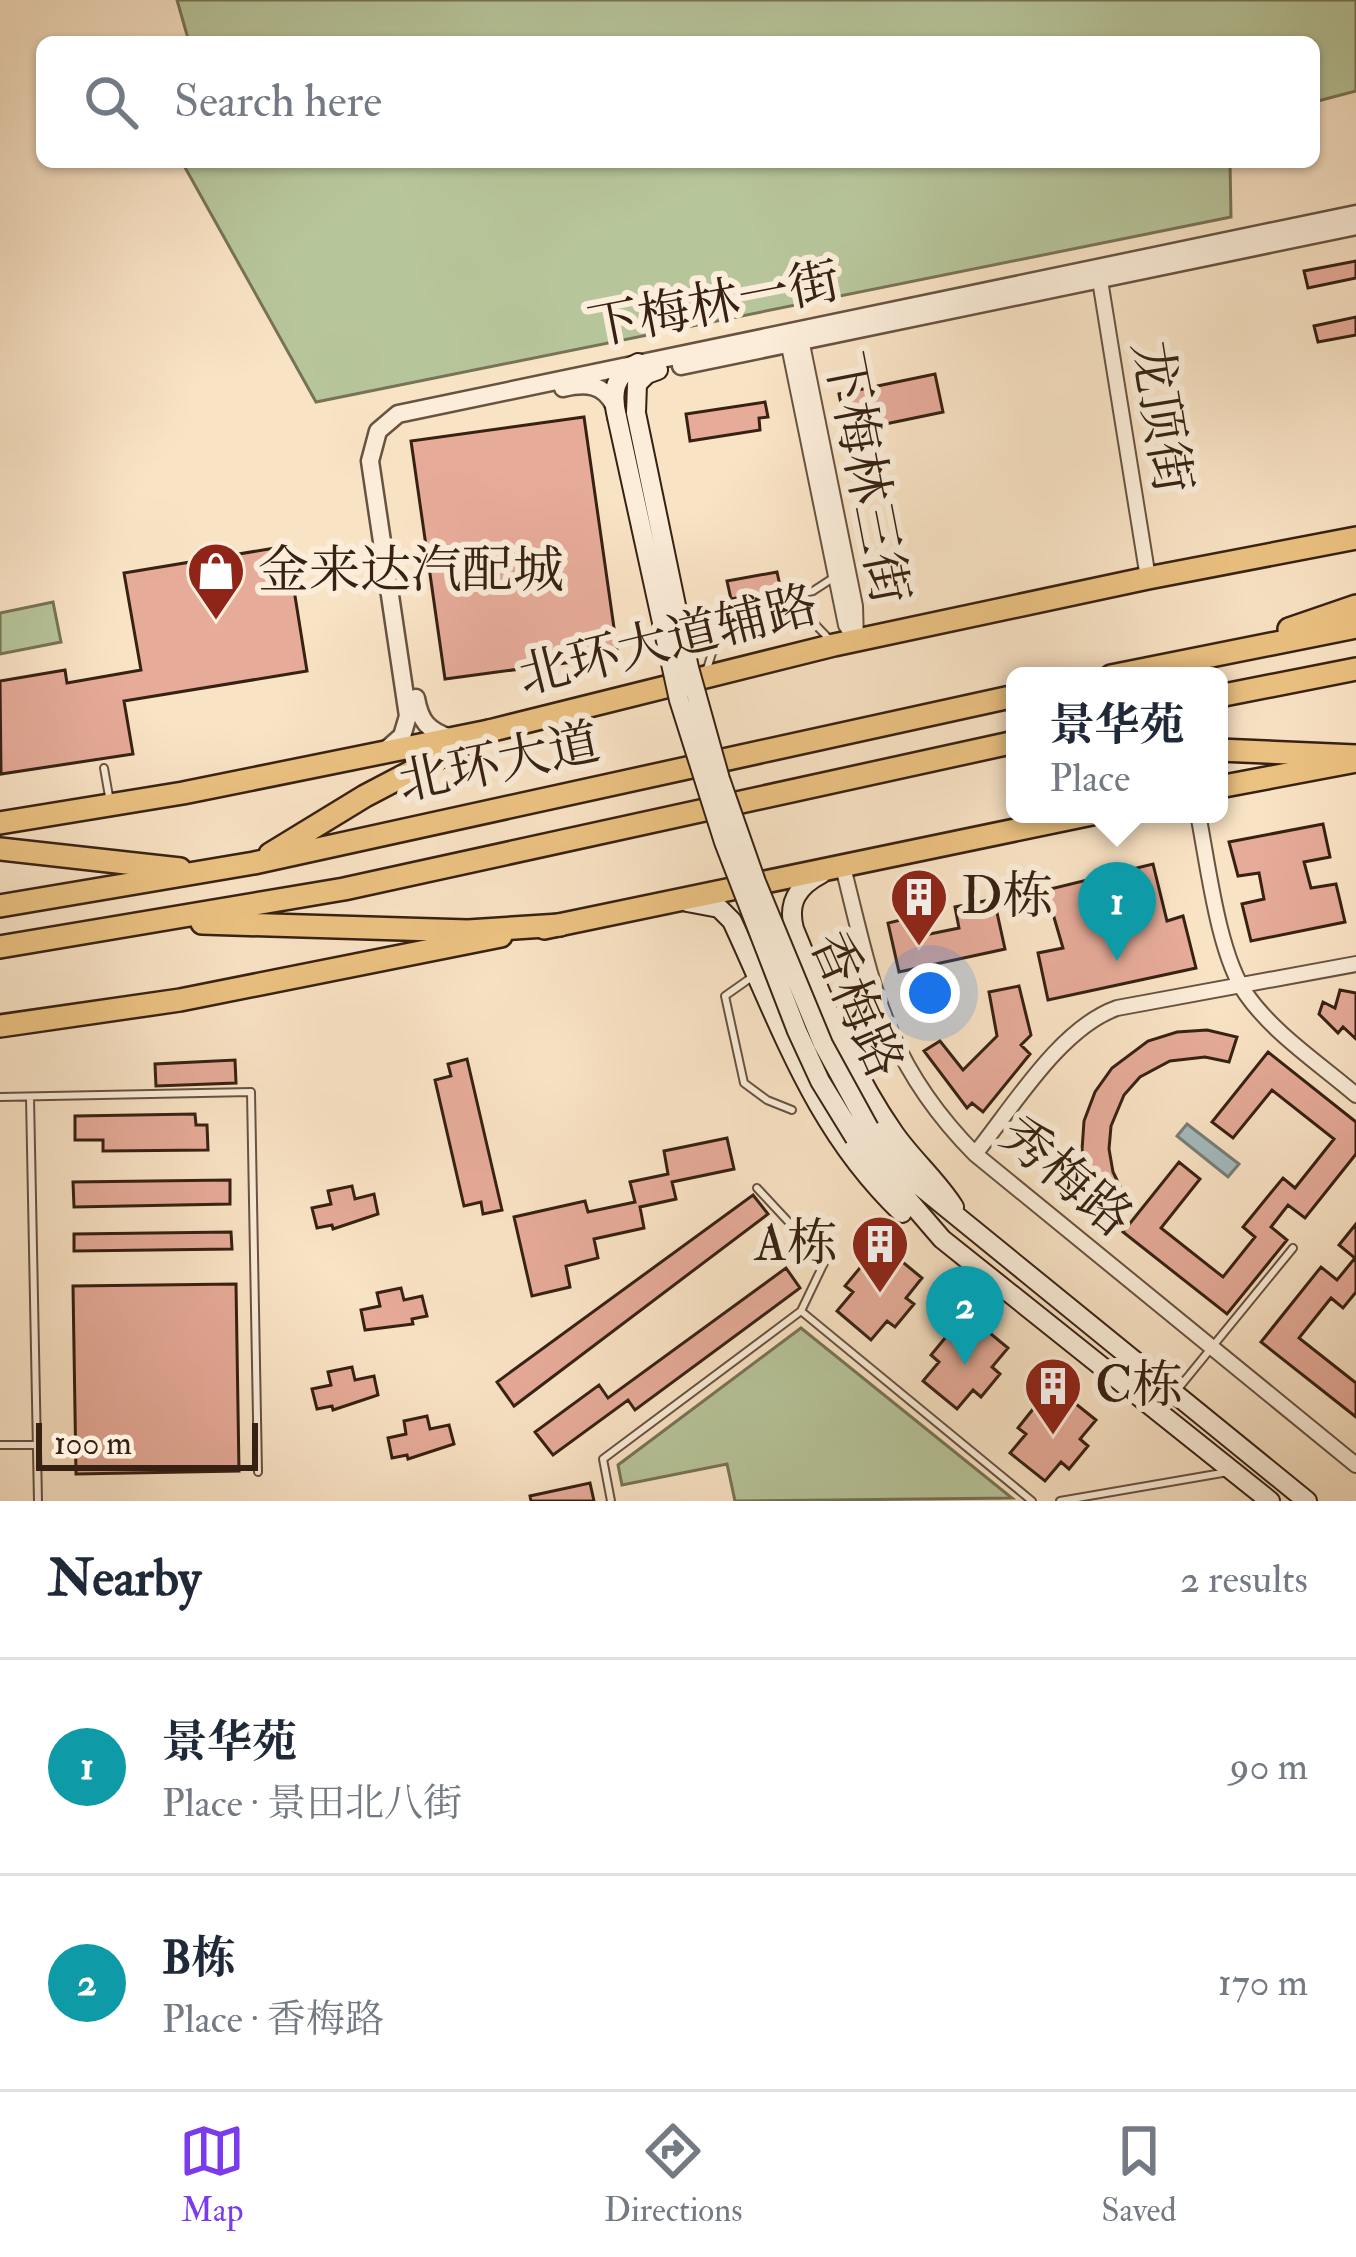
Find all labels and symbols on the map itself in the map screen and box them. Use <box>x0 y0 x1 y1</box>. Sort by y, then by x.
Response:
street label: 下梅林一街 <box>583 249 845 361</box>
street label: 龙顶街 <box>1117 336 1205 498</box>
street label: 下梅林三街 <box>810 347 922 609</box>
place label: 金来达汽配城 <box>258 539 564 603</box>
shop icon: 金来达汽配城 <box>185 540 247 622</box>
street label: 北环大道辅路 <box>512 573 824 709</box>
street label: 北环大道 <box>393 710 605 816</box>
pin: 1 <box>1078 862 1156 961</box>
place label: D栋 <box>961 865 1054 929</box>
building icon: D栋 <box>888 866 950 948</box>
street label: 香梅路 <box>796 922 916 1088</box>
your location <box>900 963 960 1023</box>
street label: 秀梅路 <box>987 1103 1145 1251</box>
place label: A栋 <box>754 1212 838 1276</box>
building icon: A栋 <box>849 1213 911 1295</box>
pin: 2 <box>926 1266 1004 1365</box>
place label: C栋 <box>1095 1354 1183 1418</box>
building icon: C栋 <box>1022 1355 1084 1437</box>
scale bar <box>36 1417 258 1470</box>

